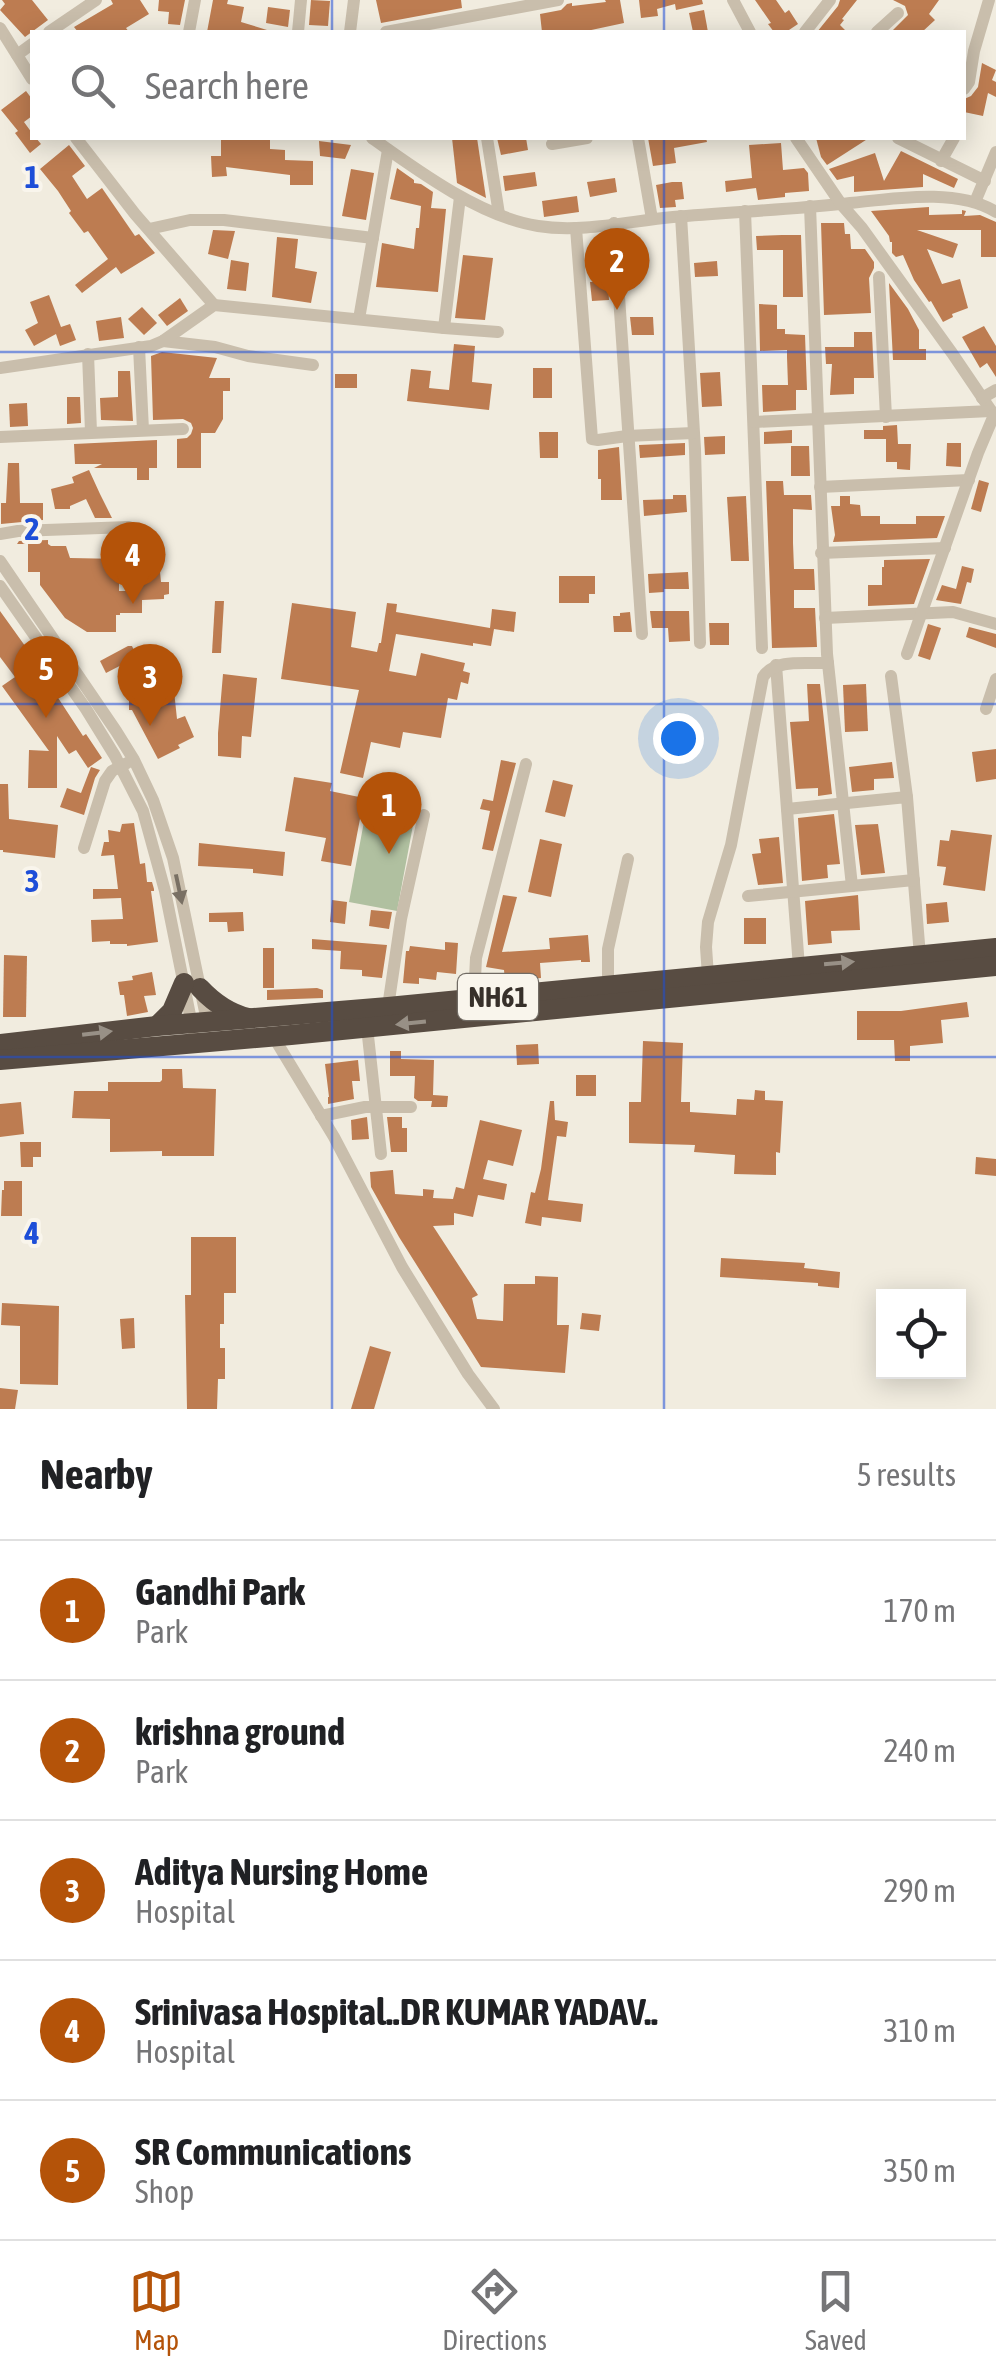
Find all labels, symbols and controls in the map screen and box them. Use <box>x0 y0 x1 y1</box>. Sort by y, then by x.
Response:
search box <box>30 30 966 140</box>
icon: search <box>65 58 120 113</box>
text: Search here <box>145 64 309 107</box>
text: 1 <box>24 158 40 195</box>
pin: 2 <box>584 228 650 310</box>
text: 2 <box>24 510 40 547</box>
pin: 4 <box>100 522 166 604</box>
pin: 5 <box>13 636 78 718</box>
pin: 3 <box>118 644 182 726</box>
your location <box>653 713 704 764</box>
pin: 1 <box>356 772 422 854</box>
text: 3 <box>24 862 40 899</box>
one-way arrow <box>172 874 188 905</box>
one-way arrow <box>823 955 855 971</box>
road number: NH61 <box>458 974 538 1020</box>
one-way arrow <box>395 1015 427 1031</box>
one-way arrow <box>81 1025 113 1041</box>
text: 4 <box>23 1214 40 1251</box>
map controls <box>876 1289 966 1379</box>
button: locate <box>876 1289 966 1379</box>
text: Nearby <box>40 1450 153 1498</box>
text: 5 results <box>857 1456 956 1493</box>
text: Gandhi Park <box>135 1570 305 1613</box>
text: 1 <box>65 1592 80 1629</box>
text: 170 m <box>883 1592 956 1629</box>
text: Park <box>135 1613 188 1650</box>
text: krishna ground <box>135 1710 345 1753</box>
text: 2 <box>65 1732 80 1769</box>
text: 240 m <box>883 1732 956 1769</box>
text: Park <box>135 1753 188 1790</box>
text: Aditya Nursing Home <box>135 1850 428 1893</box>
text: 3 <box>65 1872 80 1909</box>
text: 290 m <box>883 1872 956 1909</box>
text: Hospital <box>135 1893 235 1930</box>
text: Srinivasa Hospital..DR KUMAR YADAV.. <box>135 1990 658 2033</box>
text: 4 <box>65 2012 80 2049</box>
text: 310 m <box>883 2012 956 2049</box>
text: Hospital <box>135 2033 235 2070</box>
text: SR Communications <box>135 2130 412 2173</box>
text: 5 <box>65 2152 80 2189</box>
text: 350 m <box>883 2152 956 2189</box>
text: Shop <box>135 2173 194 2210</box>
tab: Map <box>129 2264 184 2356</box>
tab: Directions <box>442 2264 547 2356</box>
tab: Saved <box>805 2264 867 2356</box>

